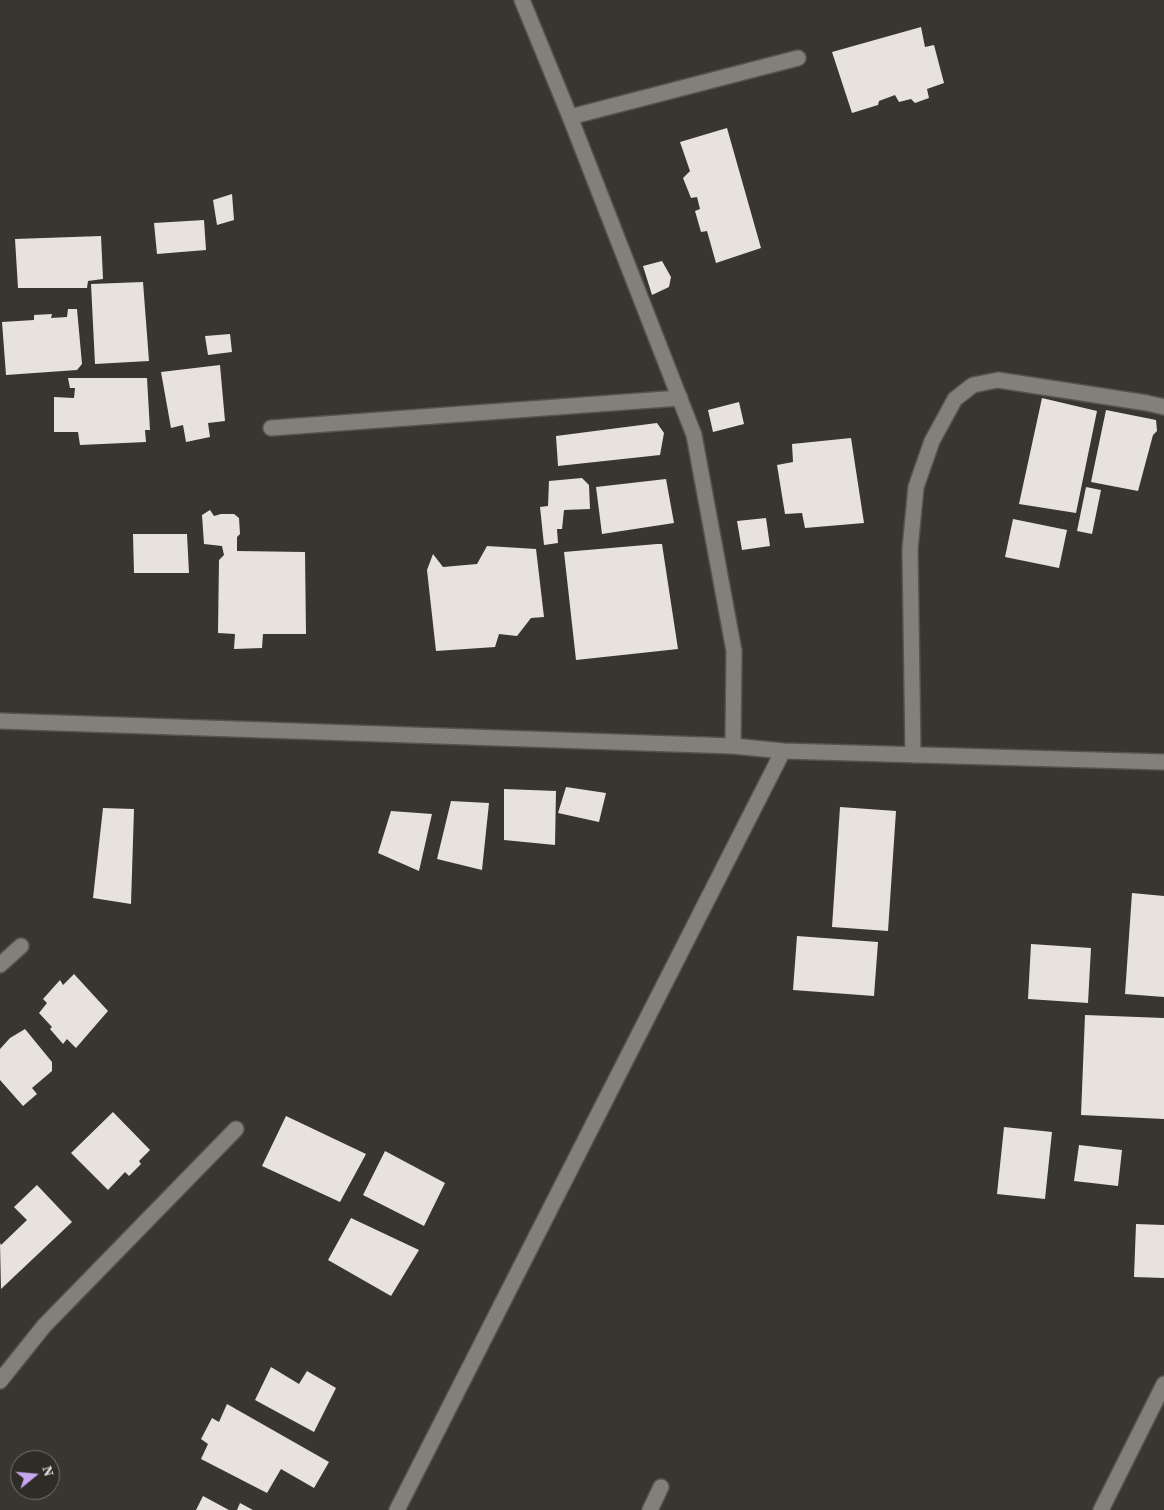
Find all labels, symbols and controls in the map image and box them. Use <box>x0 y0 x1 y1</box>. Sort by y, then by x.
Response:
north arrow <box>10 1450 60 1500</box>
text: N <box>37 1463 59 1479</box>

